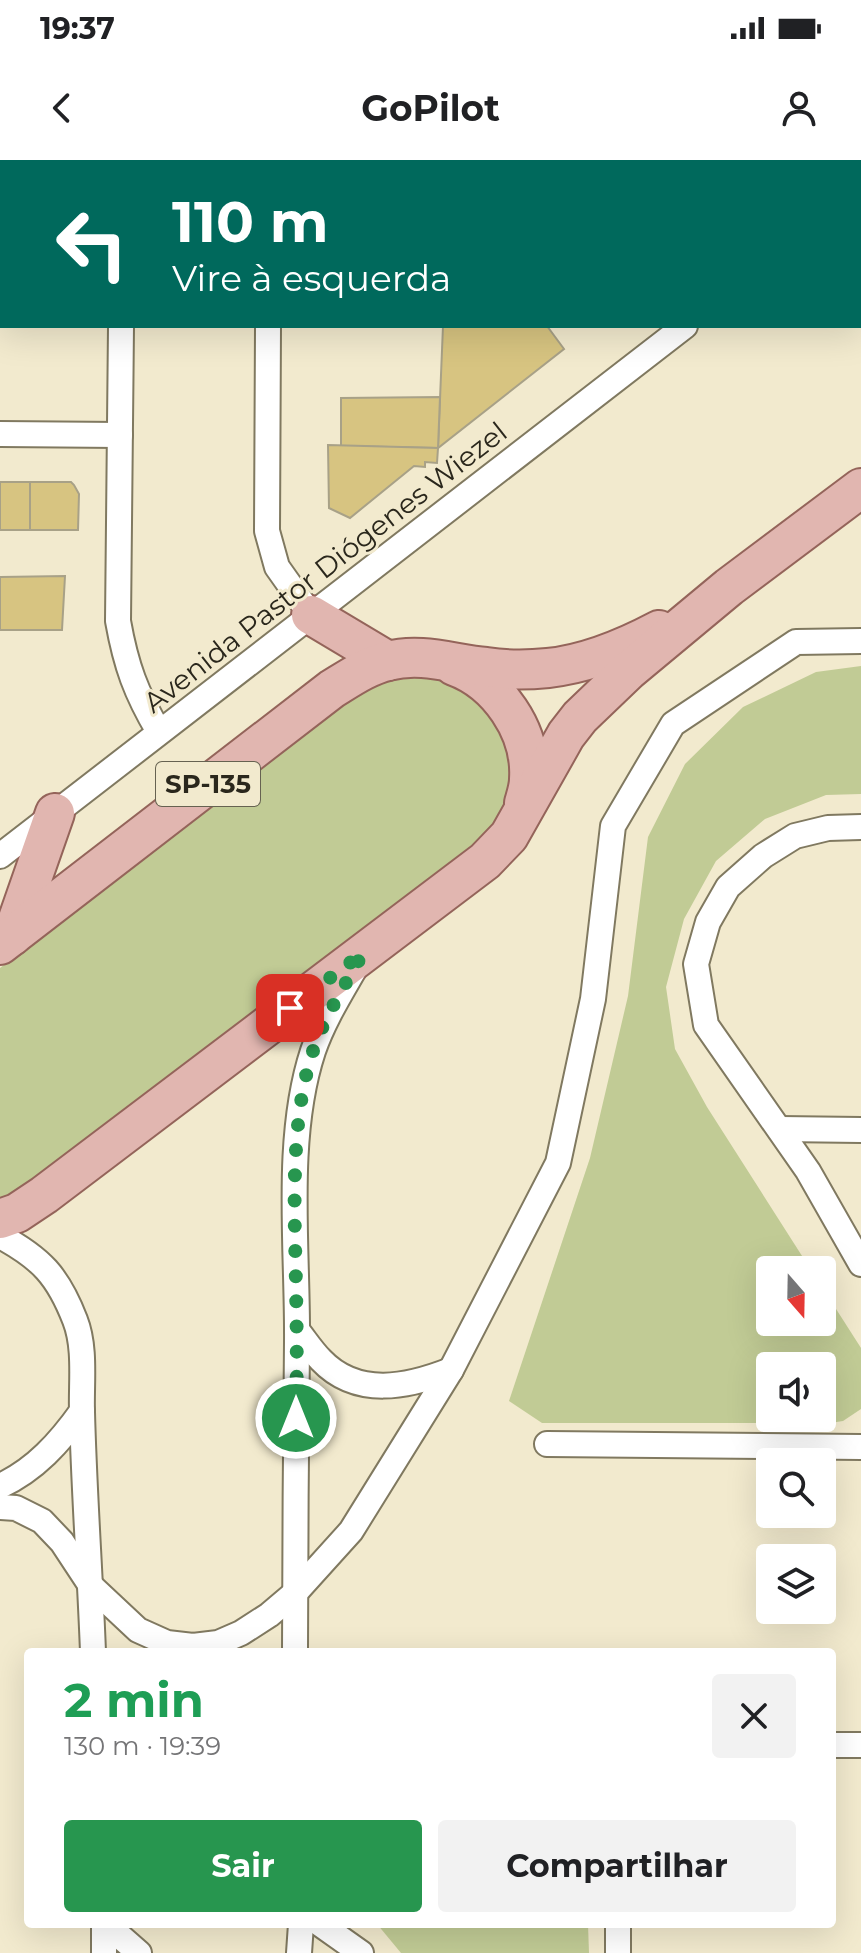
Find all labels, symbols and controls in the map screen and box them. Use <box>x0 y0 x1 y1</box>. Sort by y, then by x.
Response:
text: 19:37 <box>40 10 115 47</box>
icon: back <box>40 86 84 130</box>
text: GoPilot <box>361 86 500 130</box>
icon: person <box>777 86 821 130</box>
text: 110 m <box>172 188 329 256</box>
icon: left <box>40 192 144 296</box>
text: Vire à esquerda <box>172 256 451 300</box>
street label: Avenida Pastor Diógenes Wiezel <box>137 415 513 719</box>
road number: SP-135 <box>156 762 260 806</box>
pin <box>256 974 324 1042</box>
icon: arrive <box>268 986 312 1030</box>
north arrow <box>756 1256 836 1336</box>
map controls <box>756 1256 836 1624</box>
button: sound <box>756 1352 836 1432</box>
position arrow <box>254 1376 338 1460</box>
button: search <box>756 1448 836 1528</box>
button: layers <box>756 1544 836 1624</box>
text: 2 min <box>64 1671 204 1729</box>
button: close <box>712 1674 796 1758</box>
text: 130 m · 19:39 <box>64 1730 221 1762</box>
button: Sair <box>64 1820 422 1912</box>
button: Compartilhar <box>438 1820 796 1912</box>

